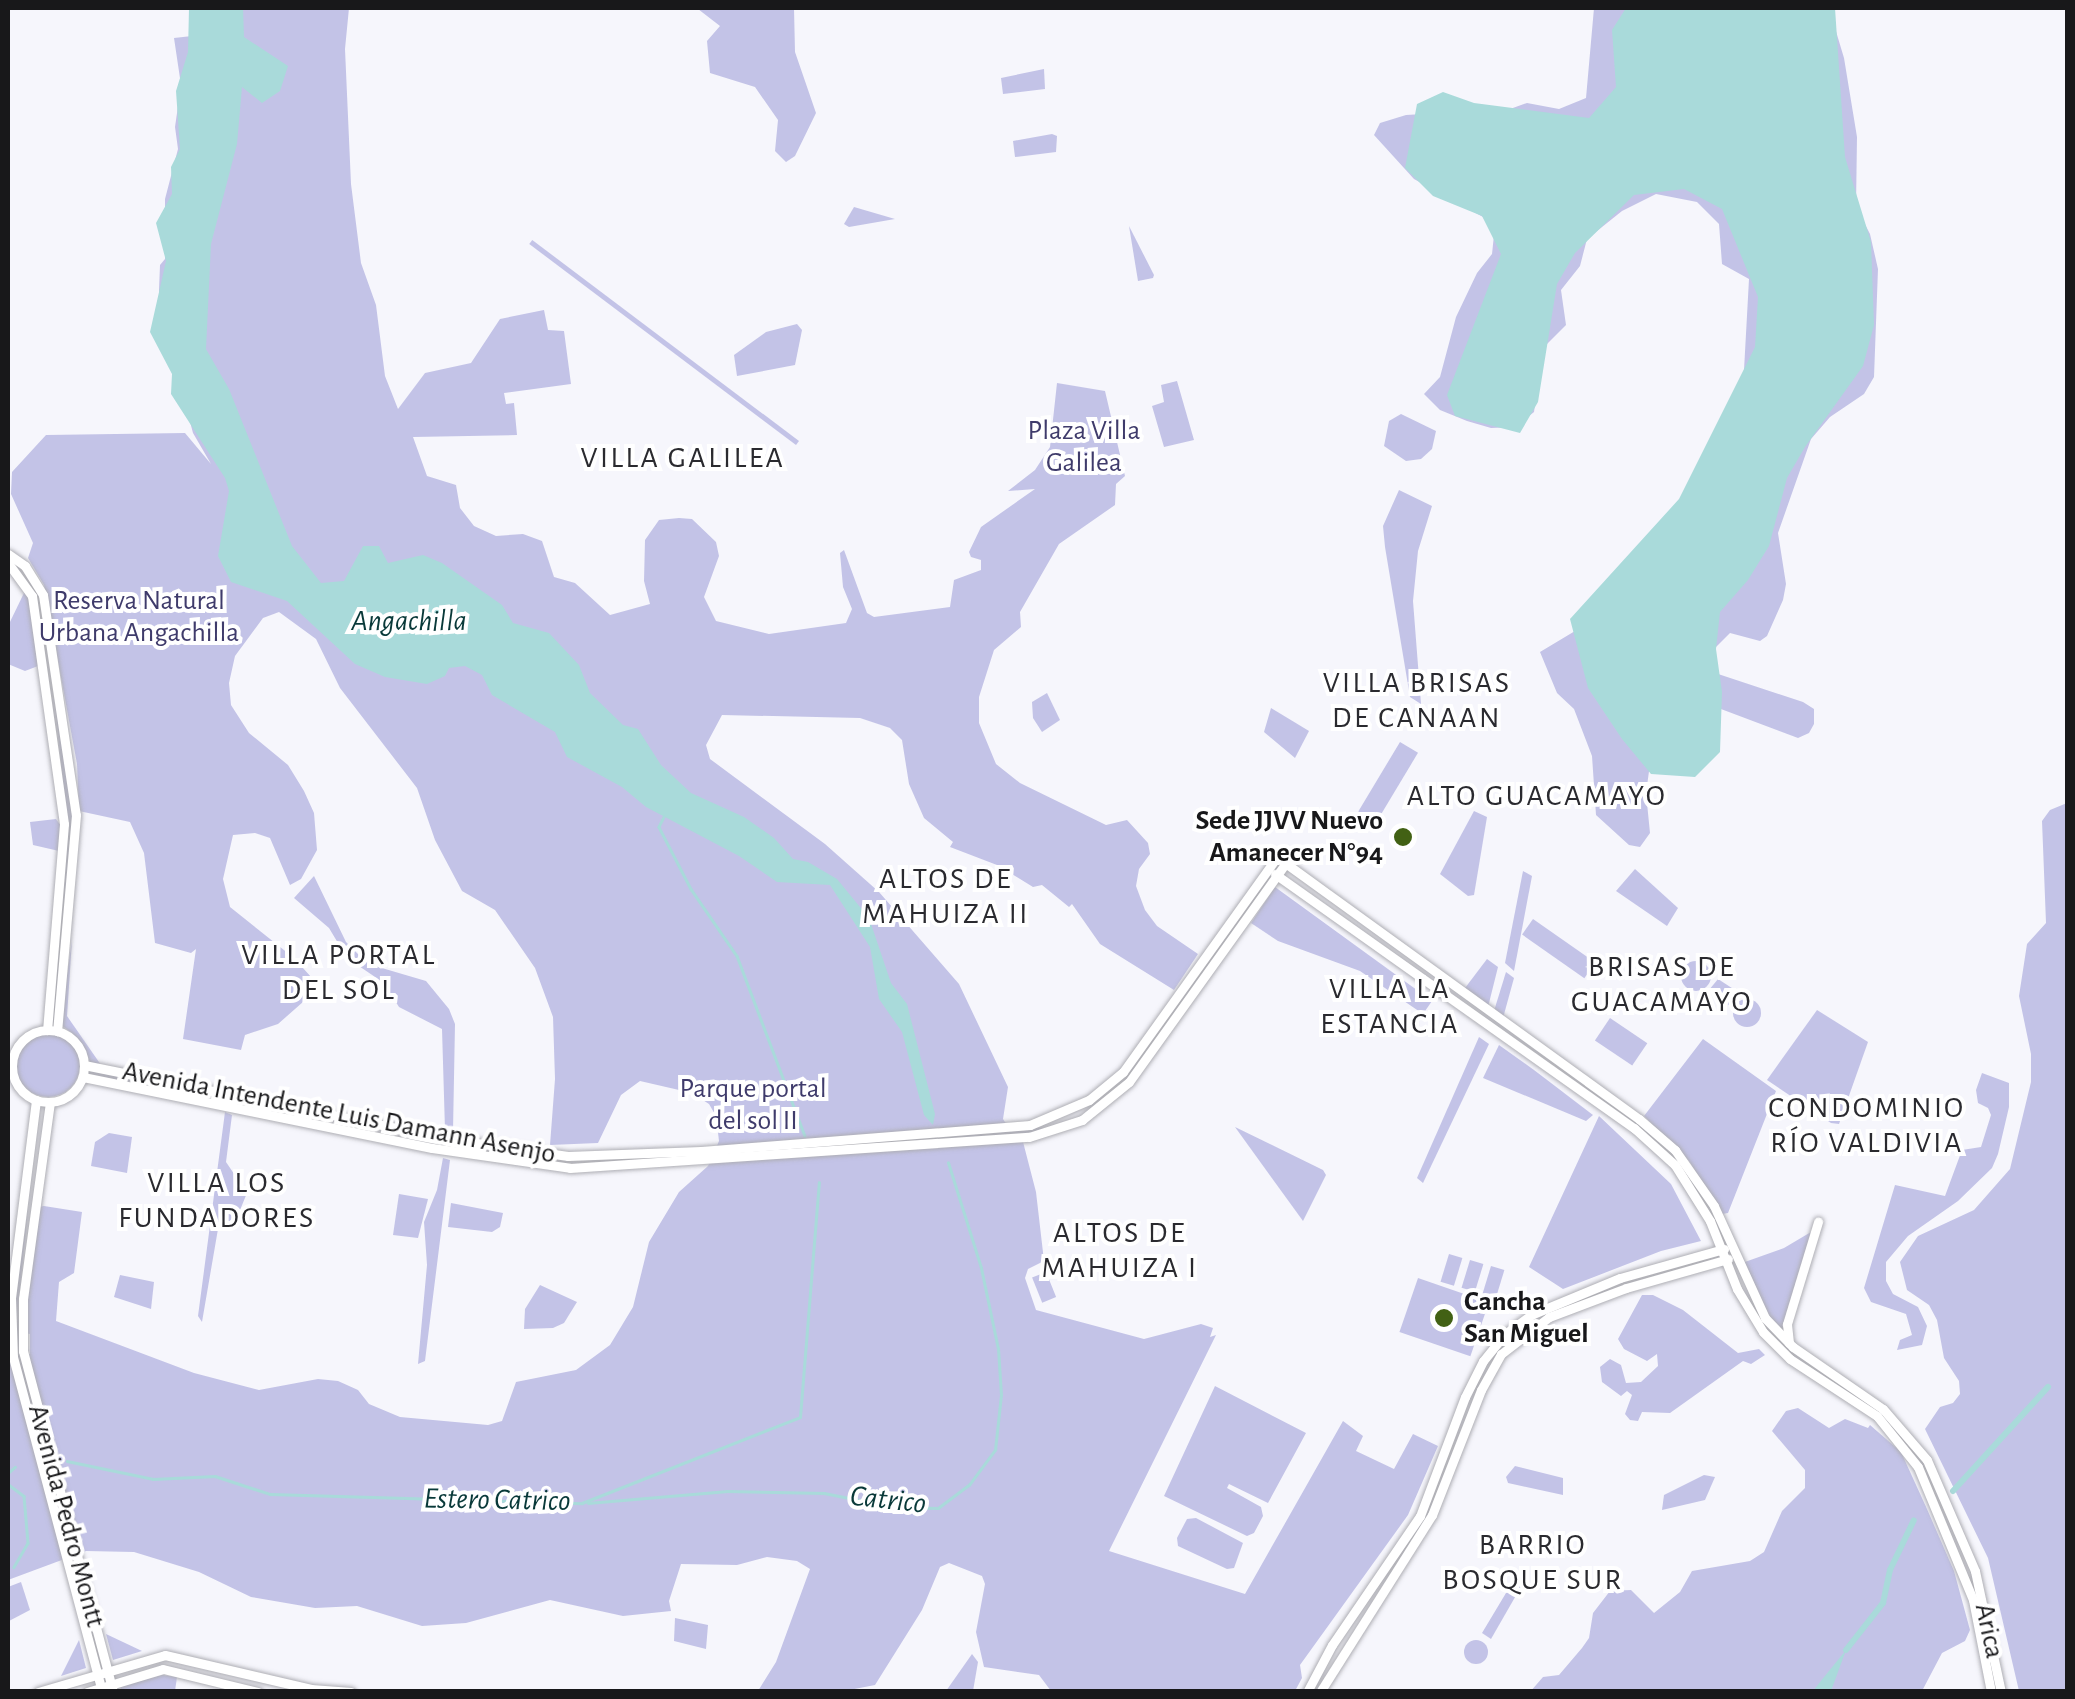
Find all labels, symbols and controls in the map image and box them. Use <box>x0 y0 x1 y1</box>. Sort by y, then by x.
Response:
park label: Plaza Villa Galilea <box>1028 414 1140 480</box>
district label: VILLA GALILEA <box>581 440 785 476</box>
park label: Reserva Natural Urbana Angachilla <box>39 584 239 650</box>
water label: Angachilla <box>351 603 467 639</box>
district label: VILLA BRISAS DE CANAAN <box>1323 665 1511 736</box>
district label: ALTO GUACAMAYO <box>1407 778 1667 814</box>
place label: Sede JJVV Nuevo Amanecer N°94 <box>1196 804 1383 870</box>
marker: Sede JJVV Nuevo Amanecer N°94 <box>1392 826 1414 848</box>
district label: ALTOS DE MAHUIZA II <box>862 861 1030 932</box>
district label: VILLA PORTAL DEL SOL <box>241 937 437 1008</box>
district label: BRISAS DE GUACAMAYO <box>1571 949 1753 1020</box>
district label: VILLA LA ESTANCIA <box>1320 971 1460 1042</box>
street label: Avenida Intendente Luis Damann Asenjo <box>120 1054 558 1172</box>
park label: Parque portal del sol II <box>679 1072 827 1138</box>
district label: CONDOMINIO RÍO VALDIVIA <box>1768 1090 1966 1160</box>
district label: VILLA LOS FUNDADORES <box>118 1165 316 1236</box>
district label: ALTOS DE MAHUIZA I <box>1041 1215 1199 1286</box>
place label: Cancha San Miguel <box>1464 1285 1589 1351</box>
marker: Cancha San Miguel <box>1433 1307 1455 1329</box>
street label: Avenida Pedro Montt <box>20 1401 112 1631</box>
water label: Catrico <box>848 1478 928 1522</box>
water label: Estero Catrico <box>423 1481 571 1519</box>
district label: BARRIO BOSQUE SUR <box>1442 1527 1624 1598</box>
street label: Arica <box>1967 1601 2011 1661</box>

